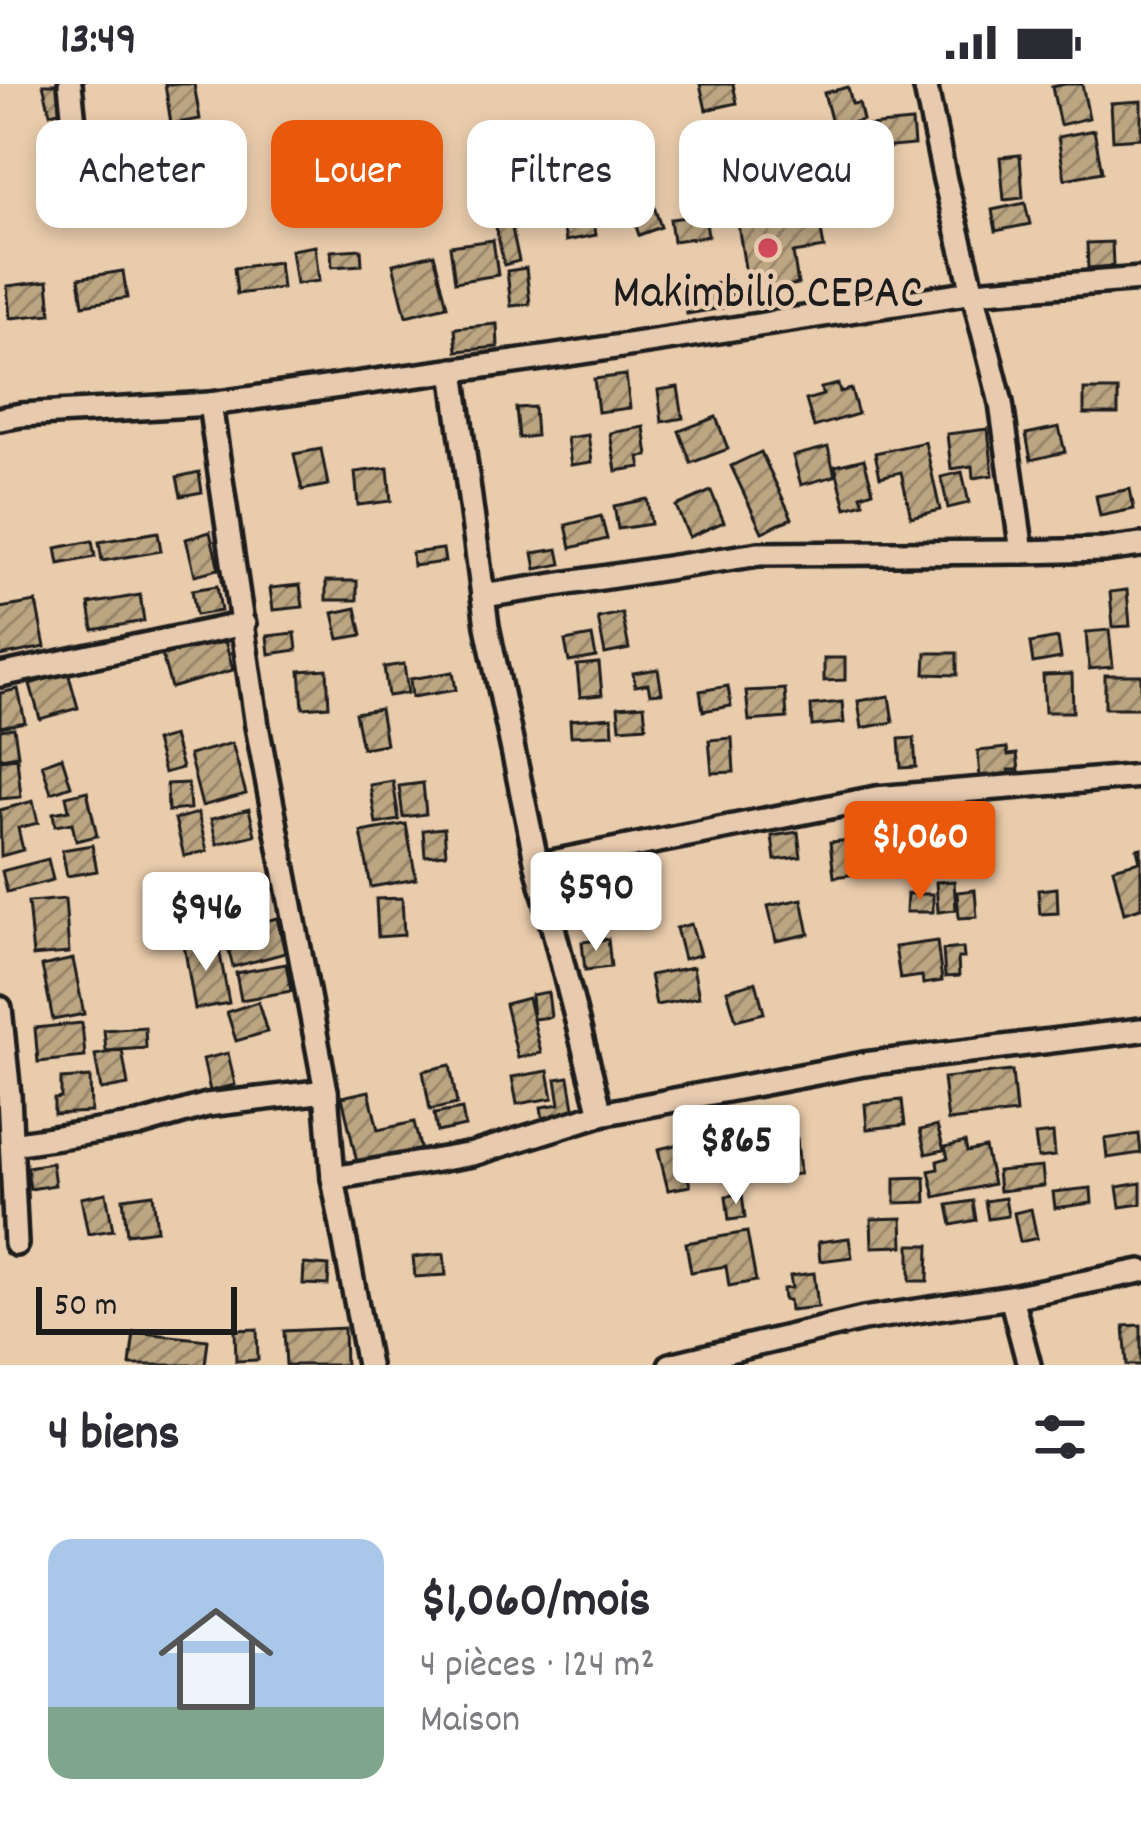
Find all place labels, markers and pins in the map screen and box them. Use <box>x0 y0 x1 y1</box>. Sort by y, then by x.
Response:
marker: Makimbilio CEPAC <box>755 235 781 261</box>
place label: Makimbilio CEPAC <box>612 262 924 331</box>
pin: $1,060 <box>822 801 1018 903</box>
pin: $590 <box>525 852 667 954</box>
pin: $946 <box>135 872 277 974</box>
pin: $865 <box>665 1105 807 1207</box>

